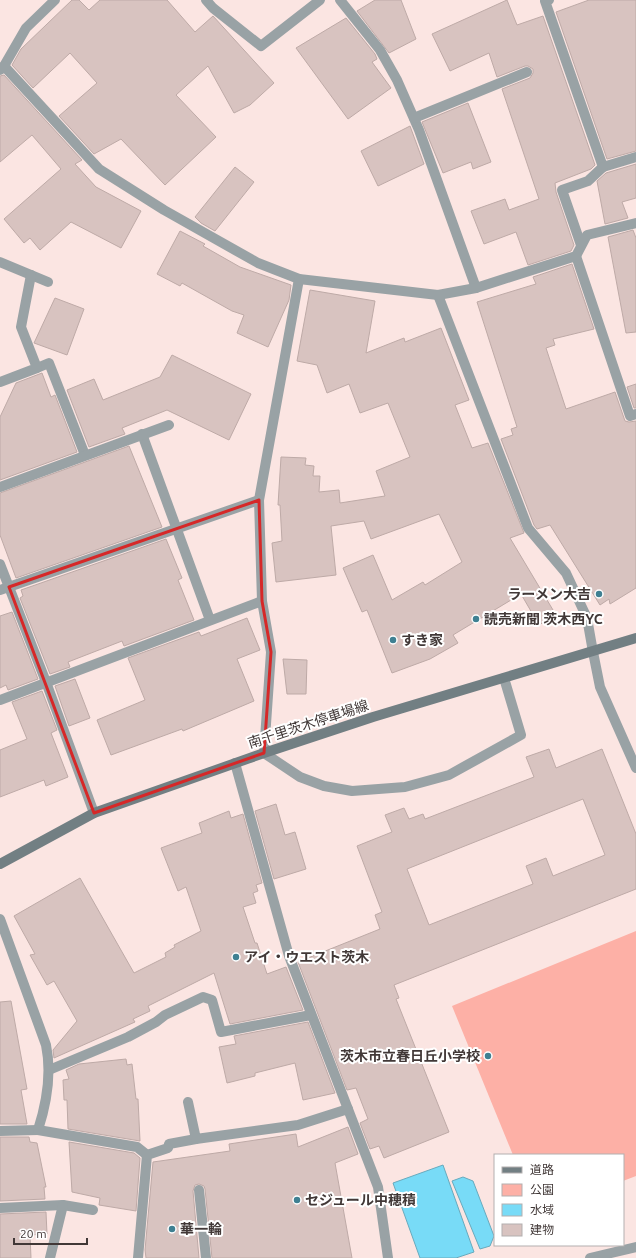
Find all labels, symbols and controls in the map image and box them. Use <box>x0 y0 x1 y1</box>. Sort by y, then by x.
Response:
place label: ラーメン大吉 <box>508 586 591 602</box>
marker: ラーメン大吉 <box>594 589 604 599</box>
place label: 読売新聞 茨木西YC <box>484 611 603 627</box>
marker: 読売新聞 茨木西YC <box>471 614 481 624</box>
place label: すき家 <box>401 632 443 648</box>
marker: すき家 <box>388 635 398 645</box>
street label: 南千里茨木停車場線 <box>246 697 370 751</box>
place label: アイ・ウエスト茨木 <box>244 949 369 965</box>
marker: アイ・ウエスト茨木 <box>231 952 241 962</box>
place label: 茨木市立春日丘小学校 <box>340 1048 480 1064</box>
marker: 茨木市立春日丘小学校 <box>483 1051 493 1061</box>
legend <box>494 1154 624 1246</box>
text: 道路 <box>530 1163 554 1176</box>
text: 公園 <box>530 1183 554 1196</box>
place label: セジュール中穂積 <box>305 1192 416 1208</box>
marker: セジュール中穂積 <box>292 1195 302 1205</box>
text: 水域 <box>530 1203 554 1216</box>
scale bar <box>14 1220 87 1246</box>
place label: 華一輪 <box>180 1221 222 1237</box>
text: 建物 <box>530 1223 554 1236</box>
marker: 華一輪 <box>167 1224 177 1234</box>
text: 20 m <box>20 1227 47 1240</box>

